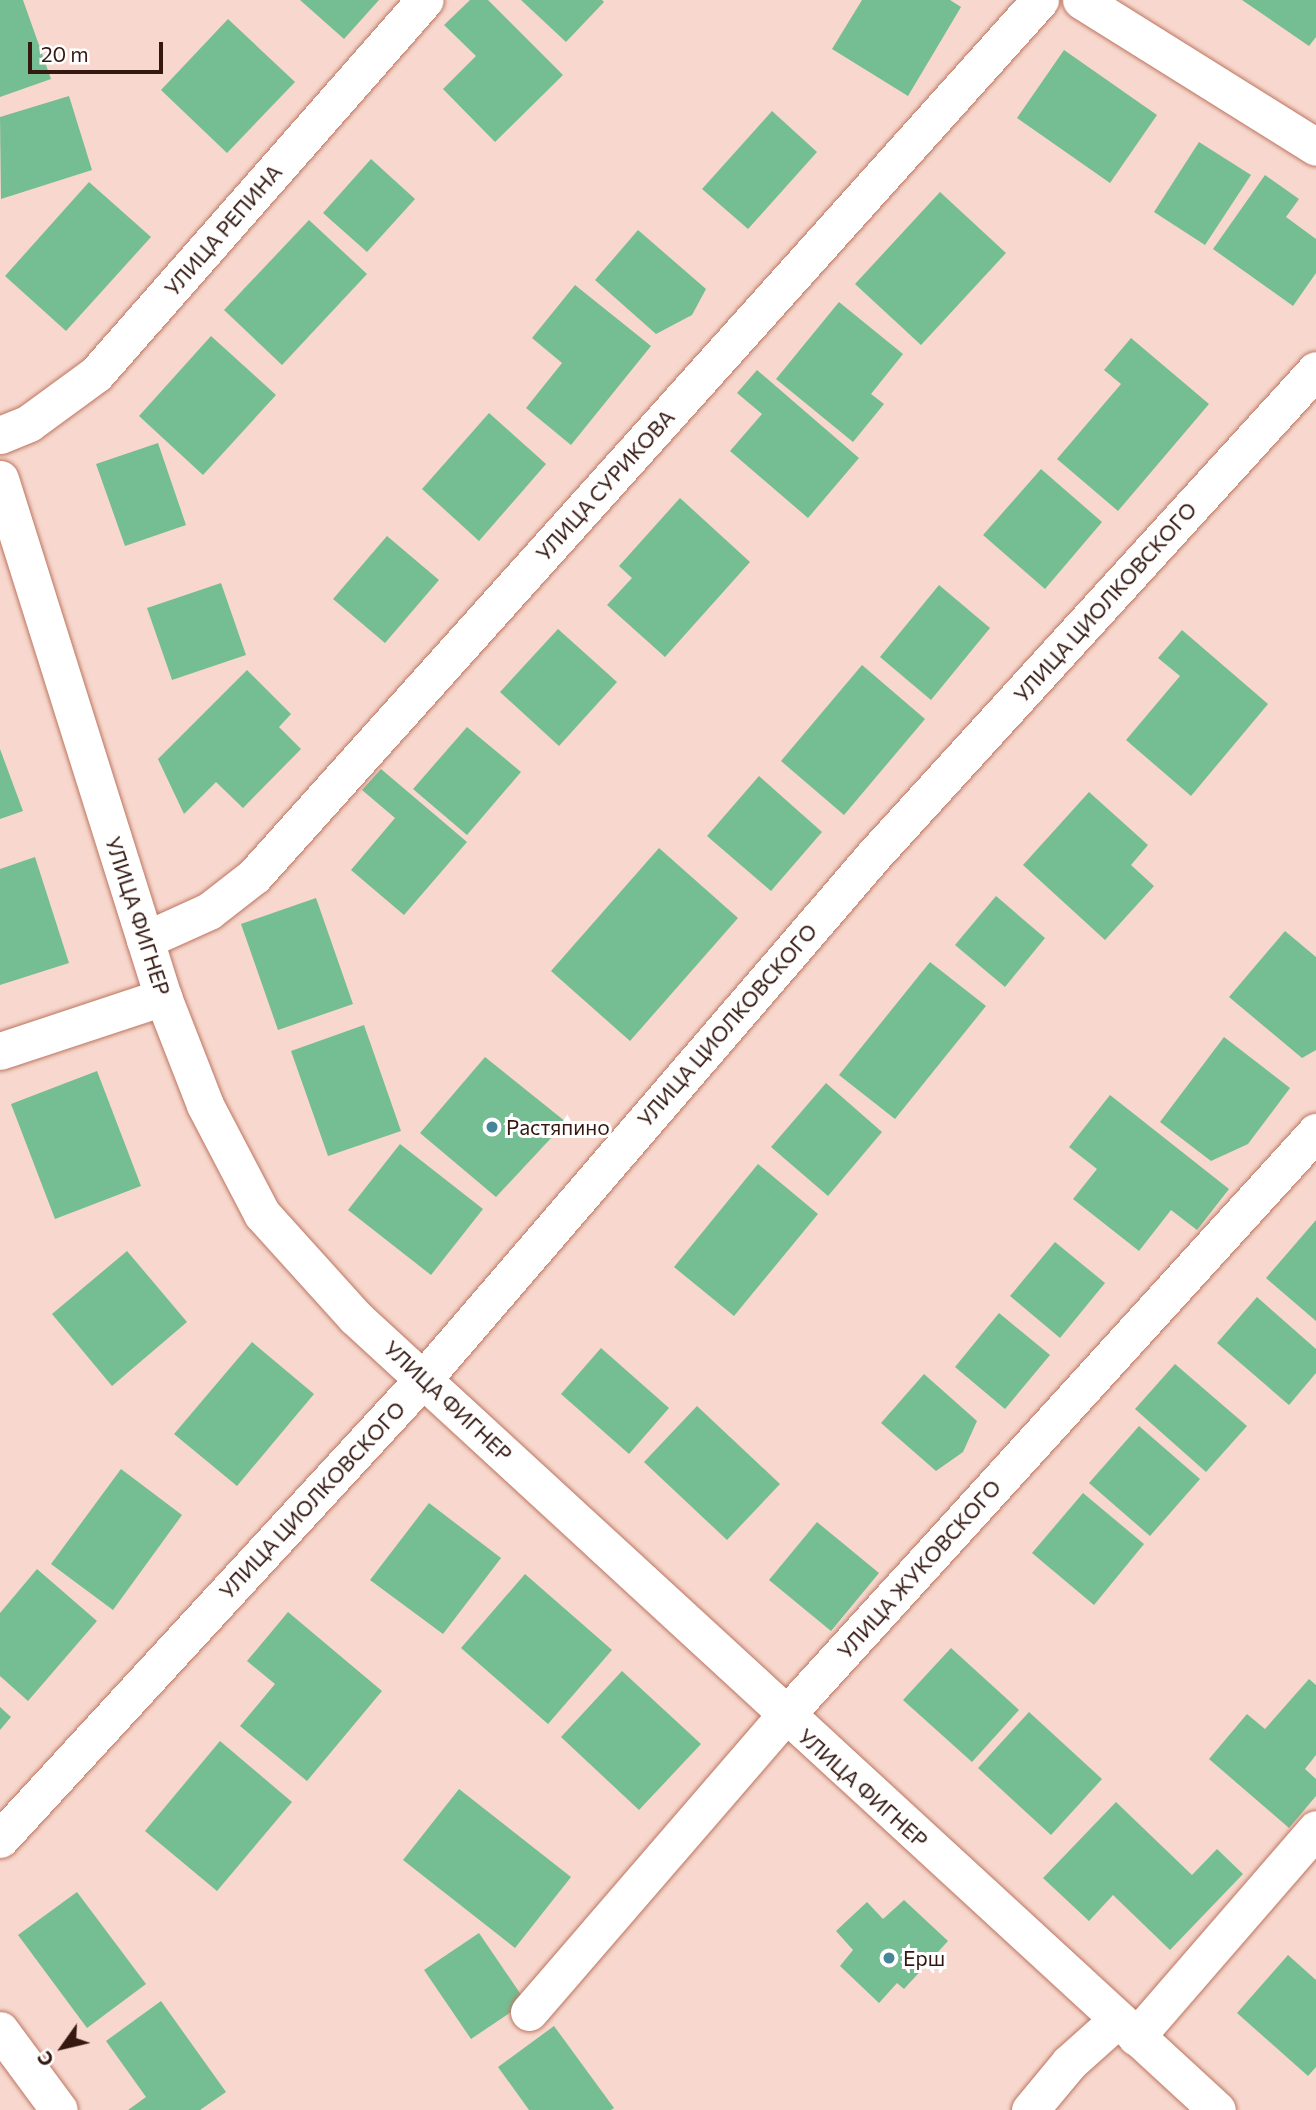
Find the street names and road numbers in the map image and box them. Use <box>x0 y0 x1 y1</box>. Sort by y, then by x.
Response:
street label: УЛИЦА РЕПИНА <box>159 159 287 301</box>
street label: УЛИЦА СУРИКОВА <box>531 404 679 566</box>
street label: УЛИЦА ЦИОЛКОВСКОГО <box>1009 497 1201 707</box>
street label: УЛИЦА ФИГНЕР <box>100 833 176 999</box>
street label: УЛИЦА ЦИОЛКОВСКОГО <box>632 918 822 1132</box>
street label: УЛИЦА ФИГНЕР <box>379 1335 517 1467</box>
street label: УЛИЦА ЦИОЛКОВСКОГО <box>214 1396 410 1604</box>
street label: УЛИЦА ЖУКОВСКОГО <box>832 1474 1006 1664</box>
street label: УЛИЦА ФИГНЕР <box>793 1723 933 1853</box>

